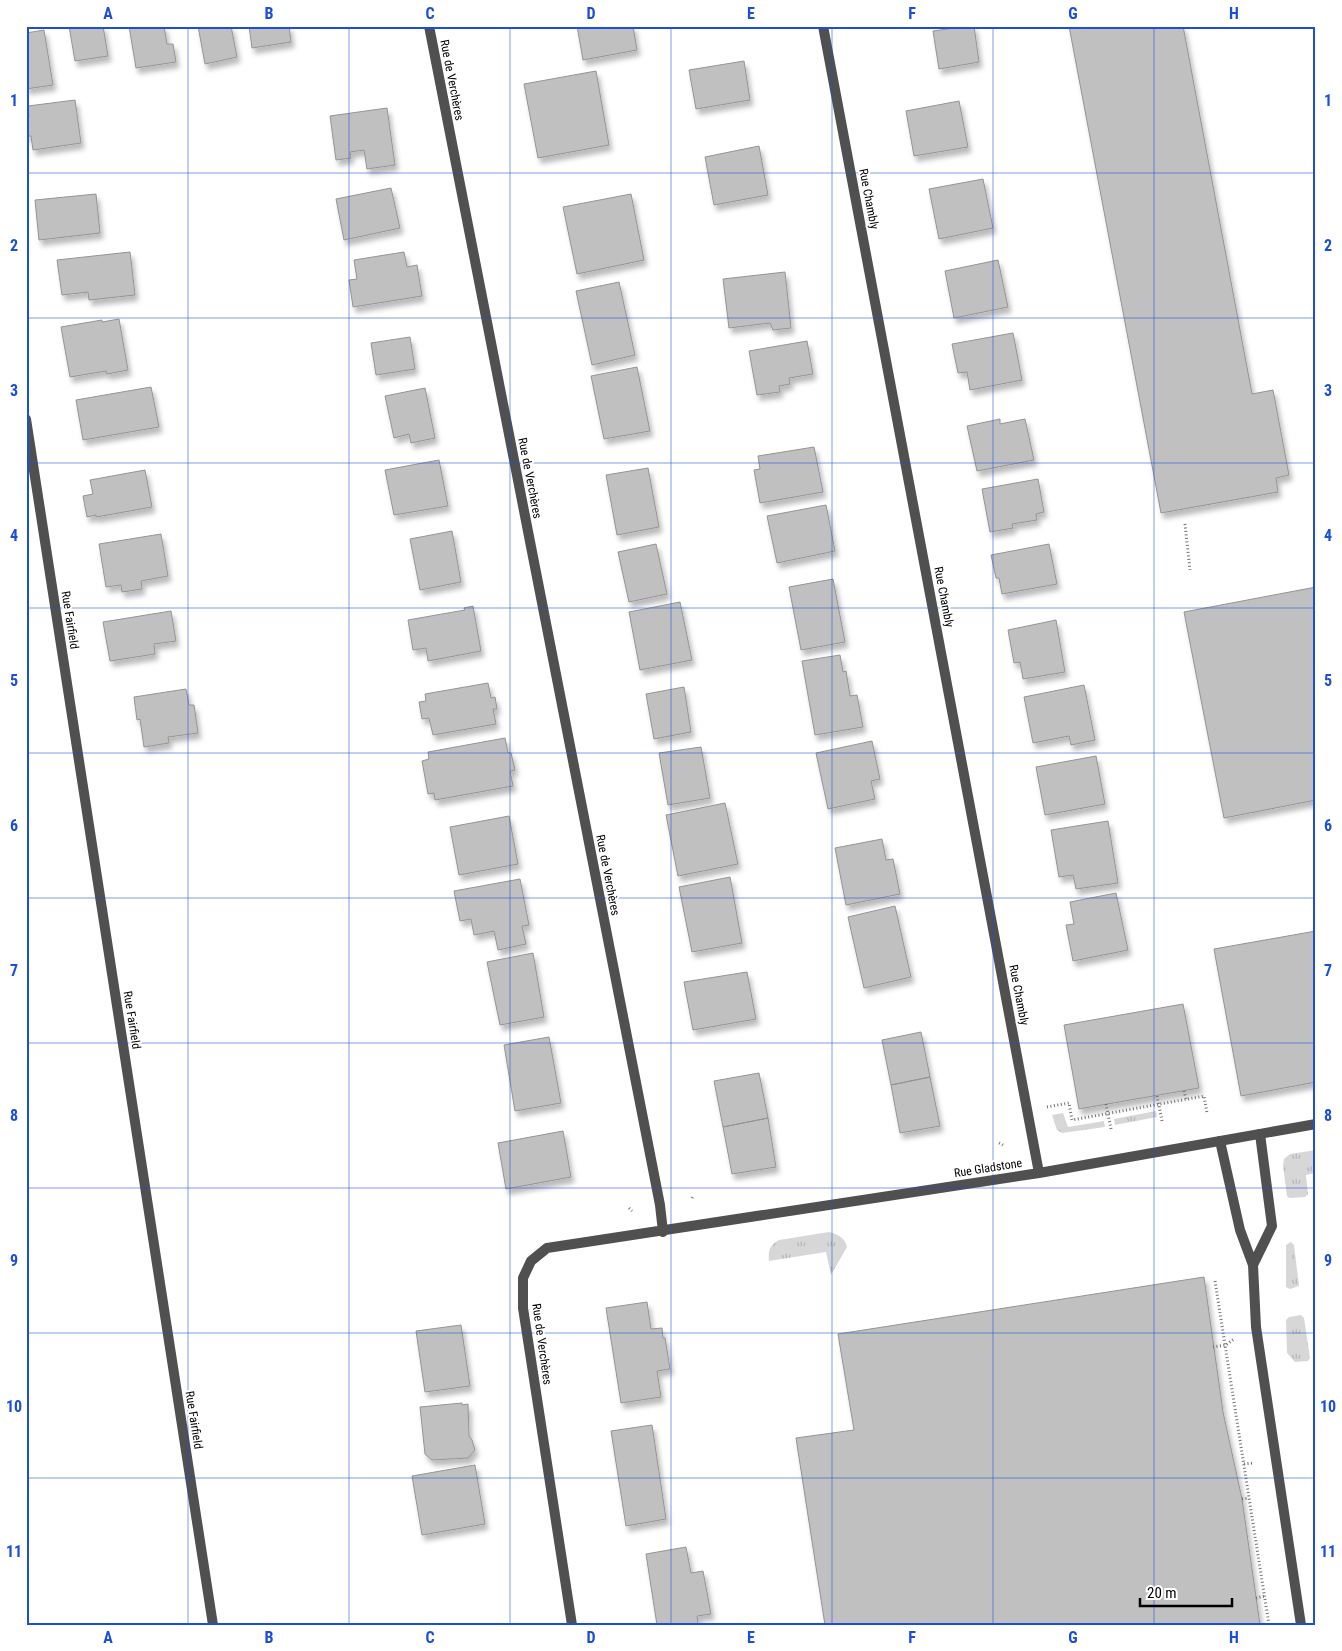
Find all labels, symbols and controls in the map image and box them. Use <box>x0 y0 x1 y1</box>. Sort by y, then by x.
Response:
text: A <box>103 4 113 23</box>
text: B <box>265 4 274 23</box>
text: C <box>425 4 435 23</box>
text: D <box>586 4 596 23</box>
text: E <box>747 4 755 23</box>
text: F <box>908 4 916 23</box>
text: G <box>1068 4 1078 23</box>
text: H <box>1229 4 1239 23</box>
street label: Rue de Verchères <box>437 38 467 122</box>
text: 1 <box>10 91 18 110</box>
text: 1 <box>1324 91 1332 110</box>
street label: Rue Chambly <box>856 167 882 231</box>
text: 2 <box>10 236 18 255</box>
text: 2 <box>1324 236 1332 255</box>
text: 3 <box>10 381 18 400</box>
text: 3 <box>1324 381 1332 400</box>
street label: Rue de Verchères <box>515 436 545 520</box>
text: 4 <box>10 526 18 545</box>
text: 4 <box>1324 526 1332 545</box>
street label: Rue Chambly <box>931 565 957 629</box>
street label: Rue Fairfield <box>59 590 81 650</box>
text: 5 <box>10 671 18 690</box>
text: 5 <box>1324 671 1332 690</box>
text: 6 <box>10 816 18 835</box>
text: 6 <box>1324 816 1332 835</box>
street label: Rue de Verchères <box>593 833 623 917</box>
text: 7 <box>10 961 18 980</box>
text: 7 <box>1324 961 1332 980</box>
street label: Rue Chambly <box>1006 963 1032 1027</box>
street label: Rue Fairfield <box>121 990 143 1050</box>
text: 8 <box>10 1106 18 1125</box>
text: 8 <box>1324 1106 1332 1125</box>
street label: Rue Gladstone <box>953 1156 1023 1180</box>
text: 9 <box>10 1251 18 1270</box>
text: 9 <box>1324 1251 1332 1270</box>
street label: Rue de Verchères <box>529 1302 555 1386</box>
street label: Rue Fairfield <box>183 1390 205 1450</box>
text: 10 <box>6 1397 22 1416</box>
text: 10 <box>1320 1397 1336 1416</box>
text: 11 <box>6 1542 22 1561</box>
text: 11 <box>1320 1542 1336 1561</box>
scale bar <box>1140 1576 1232 1608</box>
text: 20 m <box>1147 1584 1177 1602</box>
text: A <box>103 1628 113 1647</box>
text: B <box>265 1628 274 1647</box>
text: C <box>425 1628 435 1647</box>
text: D <box>586 1628 596 1647</box>
text: E <box>747 1628 755 1647</box>
text: F <box>908 1628 916 1647</box>
text: G <box>1068 1628 1078 1647</box>
text: H <box>1229 1628 1239 1647</box>

